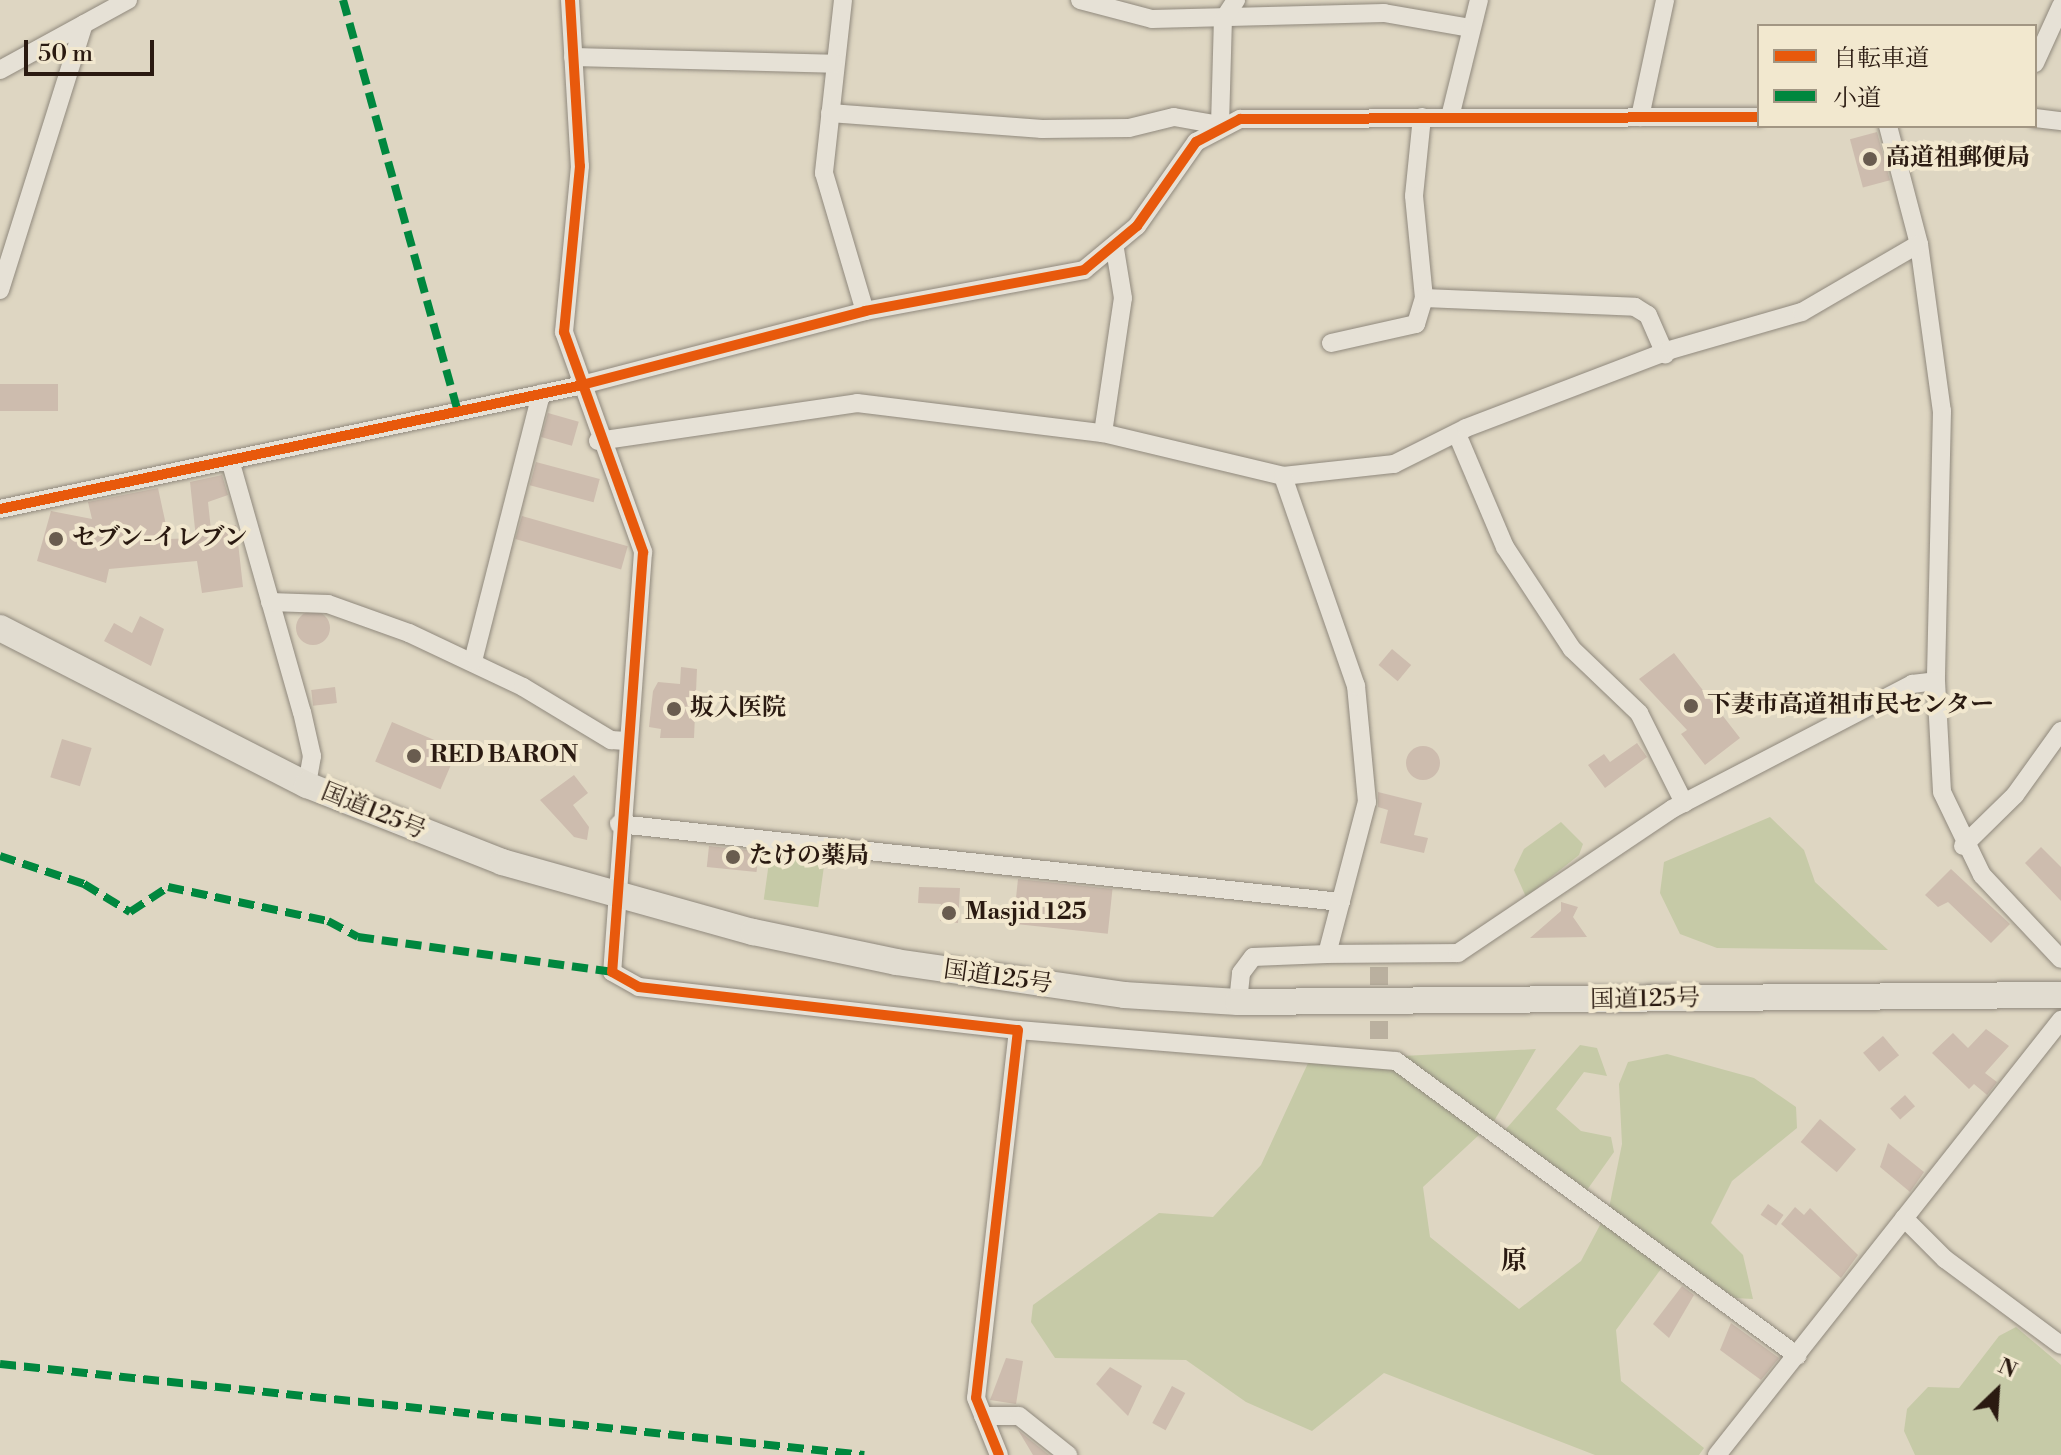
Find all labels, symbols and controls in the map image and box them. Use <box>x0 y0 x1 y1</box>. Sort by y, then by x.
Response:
scale bar <box>28 24 158 74</box>
legend <box>1757 24 2037 128</box>
text: 50 m <box>38 39 93 69</box>
text: 自転車道 <box>1833 44 1929 74</box>
text: 小道 <box>1833 84 1881 114</box>
place label: 高道祖郵便局 <box>1886 145 2030 173</box>
marker: 高道祖郵便局 <box>1861 150 1879 168</box>
place label: セブン-イレブン <box>72 525 249 553</box>
marker: セブン-イレブン <box>47 530 65 548</box>
place label: 下妻市高道祖市民センター <box>1707 692 1995 720</box>
place label: 坂入医院 <box>690 695 786 723</box>
marker: 下妻市高道祖市民センター <box>1682 697 1700 715</box>
marker: 坂入医院 <box>665 700 683 718</box>
place label: RED BARON <box>430 742 578 770</box>
marker: RED BARON <box>405 747 423 765</box>
street label: 国道125号 <box>317 778 429 846</box>
place label: たけの薬局 <box>749 843 869 871</box>
marker: たけの薬局 <box>724 848 742 866</box>
place label: Masjid 125 <box>965 899 1087 927</box>
marker: Masjid 125 <box>940 904 958 922</box>
street label: 国道125号 <box>942 956 1054 1000</box>
street label: 国道125号 <box>1590 985 1700 1015</box>
district label: 原 <box>1501 1246 1527 1278</box>
north arrow <box>1957 1351 2037 1431</box>
text: N <box>1994 1353 2021 1385</box>

